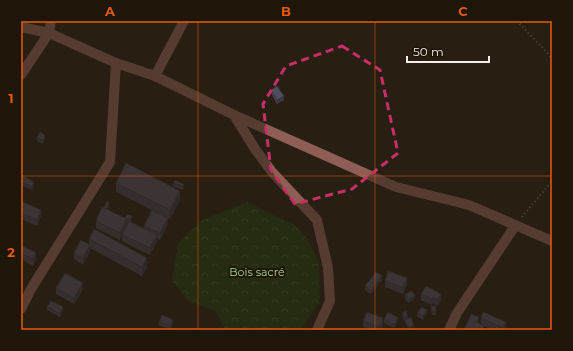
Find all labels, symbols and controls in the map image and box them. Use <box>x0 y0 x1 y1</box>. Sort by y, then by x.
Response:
text: A <box>104 3 116 19</box>
text: B <box>281 3 291 19</box>
text: C <box>458 3 468 19</box>
scale bar <box>407 38 489 64</box>
text: 50 m <box>413 44 444 59</box>
text: 1 <box>8 90 14 106</box>
text: 2 <box>7 244 15 260</box>
park label: Bois sacré <box>229 265 285 279</box>

